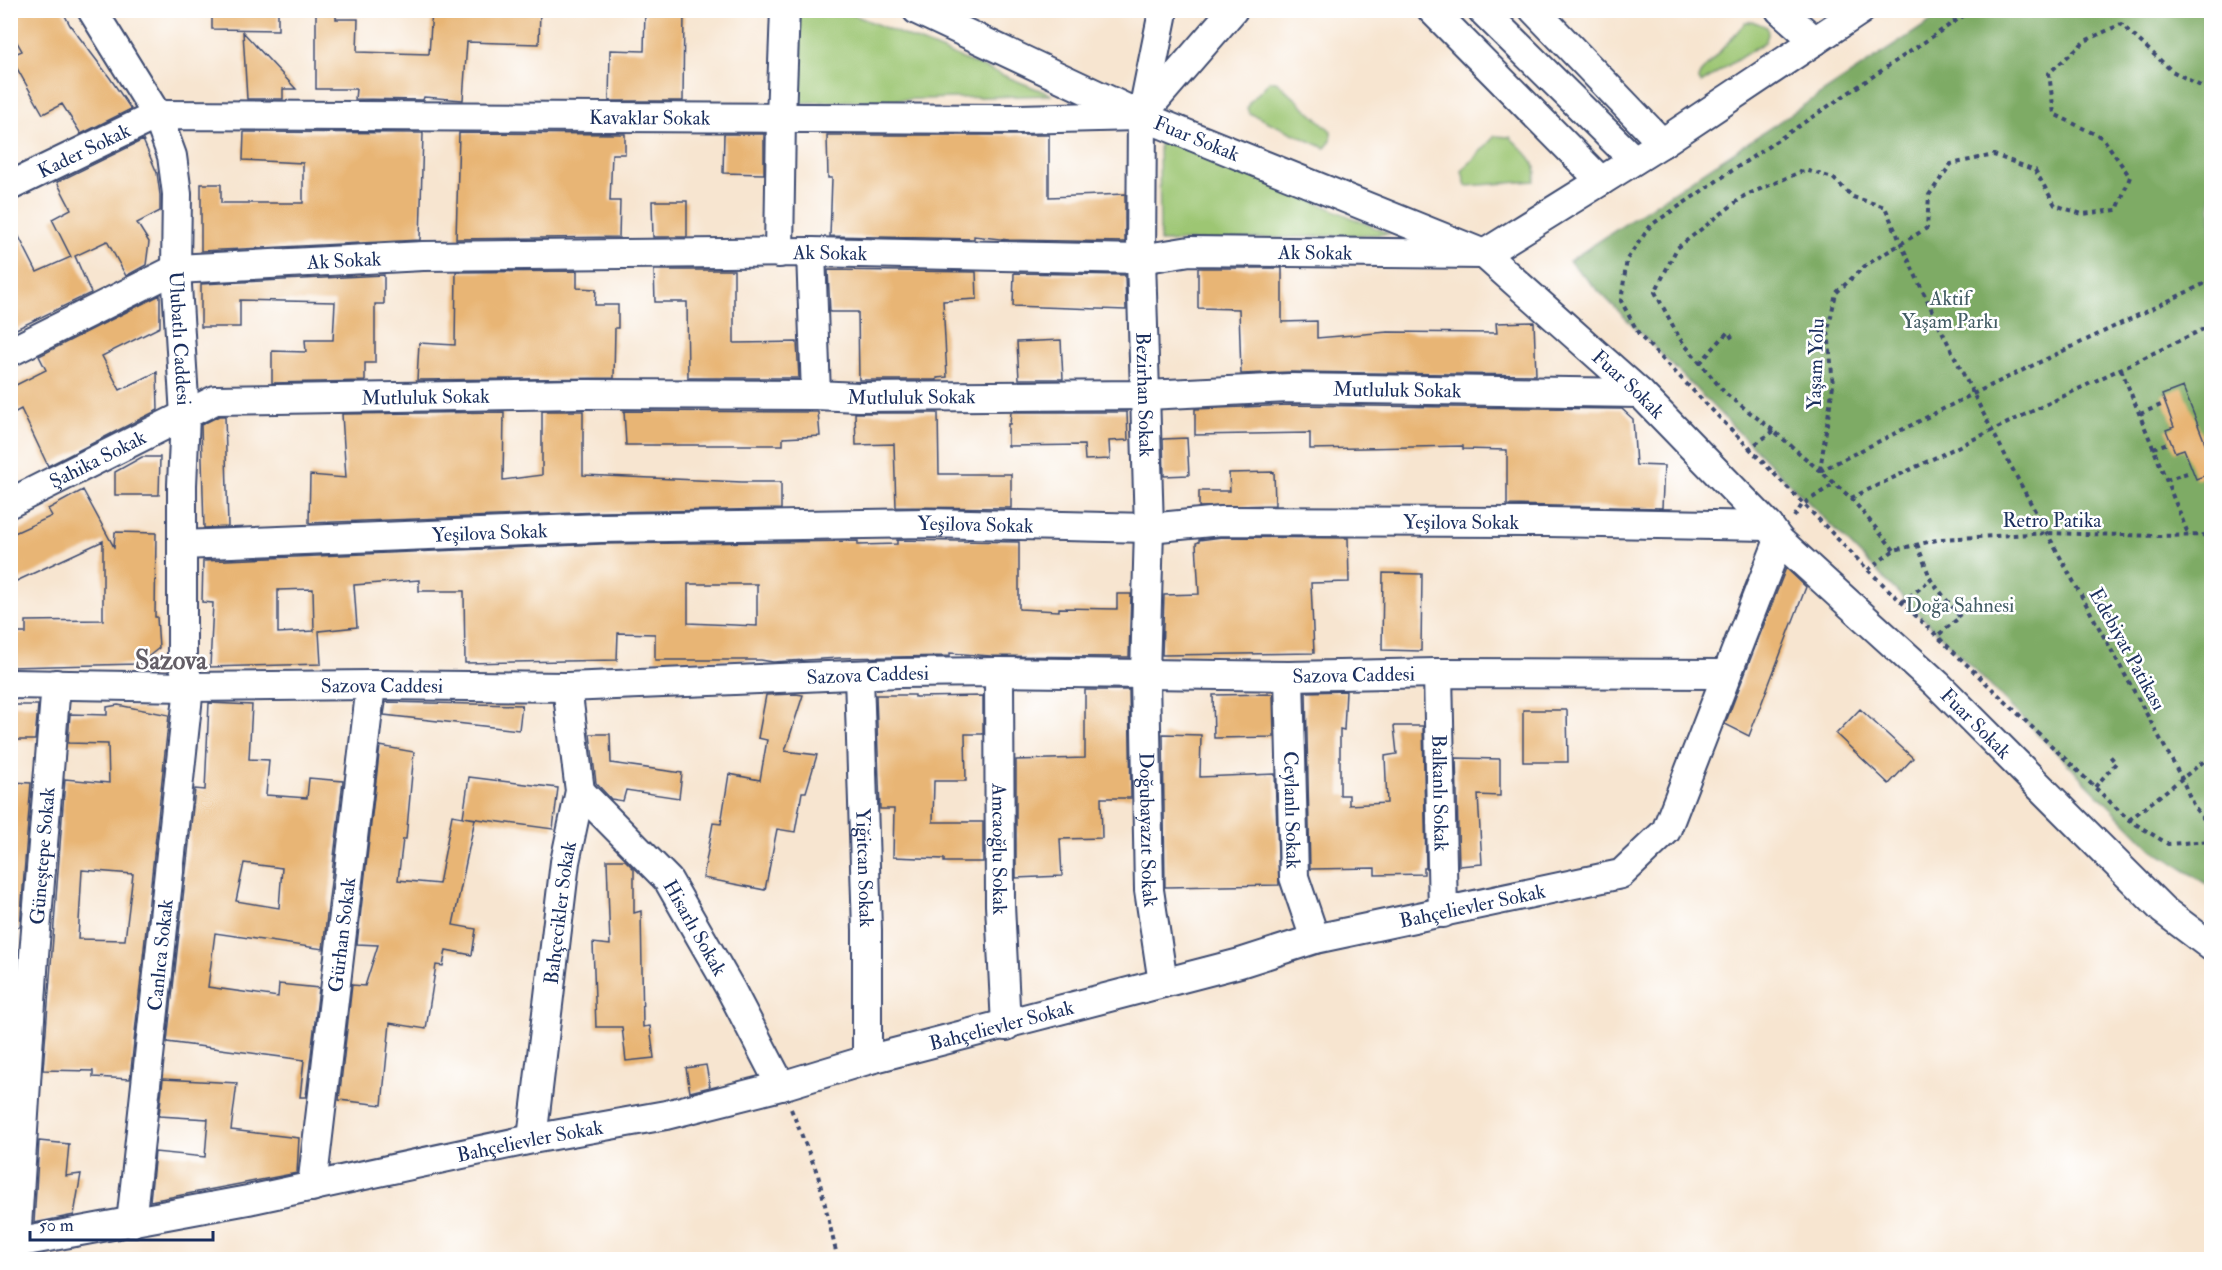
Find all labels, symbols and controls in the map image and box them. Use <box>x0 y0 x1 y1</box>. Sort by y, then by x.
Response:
street label: Kavaklar Sokak <box>589 105 711 131</box>
street label: Fuar Sokak <box>1150 110 1244 167</box>
street label: Kader Sokak <box>34 118 135 184</box>
street label: Ak Sokak <box>792 240 868 266</box>
street label: Ak Sokak <box>1277 240 1353 266</box>
street label: Ak Sokak <box>305 246 382 275</box>
street label: Ulubatlı Caddesi <box>163 271 196 406</box>
park label: Aktif Yaşam Parkı <box>1902 286 1998 334</box>
street label: Yaşam Yolu <box>1801 318 1830 410</box>
street label: Bezirhan Sokak <box>1130 332 1159 458</box>
street label: Fuar Sokak <box>1587 344 1670 424</box>
street label: Mutluluk Sokak <box>1333 377 1462 403</box>
street label: Mutluluk Sokak <box>361 384 490 411</box>
street label: Mutluluk Sokak <box>847 384 976 410</box>
street label: Şahika Sokak <box>45 425 151 494</box>
street label: Retro Patika <box>2002 508 2102 533</box>
street label: Yeşilova Sokak <box>1403 510 1520 535</box>
street label: Yeşilova Sokak <box>918 511 1034 538</box>
street label: Yeşilova Sokak <box>431 518 549 548</box>
street label: Edebiyat Patikası <box>2084 584 2172 715</box>
park label: Doğa Sahnesi <box>1906 593 2014 618</box>
district label: Sazova <box>135 645 208 677</box>
street label: Sazova Caddesi <box>806 661 929 690</box>
street label: Sazova Caddesi <box>1292 661 1415 689</box>
street label: Sazova Caddesi <box>321 673 443 699</box>
street label: Fuar Sokak <box>1935 683 2017 764</box>
street label: Balkanlı Sokak <box>1426 734 1454 852</box>
street label: Ceylanlı Sokak <box>1278 751 1306 870</box>
street label: Doğubayazıt Sokak <box>1133 752 1163 909</box>
street label: Amcaoğlu Sokak <box>986 782 1012 916</box>
street label: Güneştepe Sokak <box>24 786 61 926</box>
street label: Yiğitcan Sokak <box>850 808 879 928</box>
street label: Bahçecikler Sokak <box>539 838 582 986</box>
street label: Gürhan Sokak <box>323 875 361 994</box>
street label: Hisarlı Sokak <box>657 875 732 981</box>
street label: Bahçelievler Sokak <box>1397 878 1548 934</box>
street label: Canlıca Sokak <box>142 898 179 1012</box>
street label: Bahçelievler Sokak <box>927 995 1077 1056</box>
street label: Bahçelievler Sokak <box>454 1114 605 1168</box>
scale bar <box>30 1204 213 1242</box>
text: 50 m <box>39 1214 74 1237</box>

